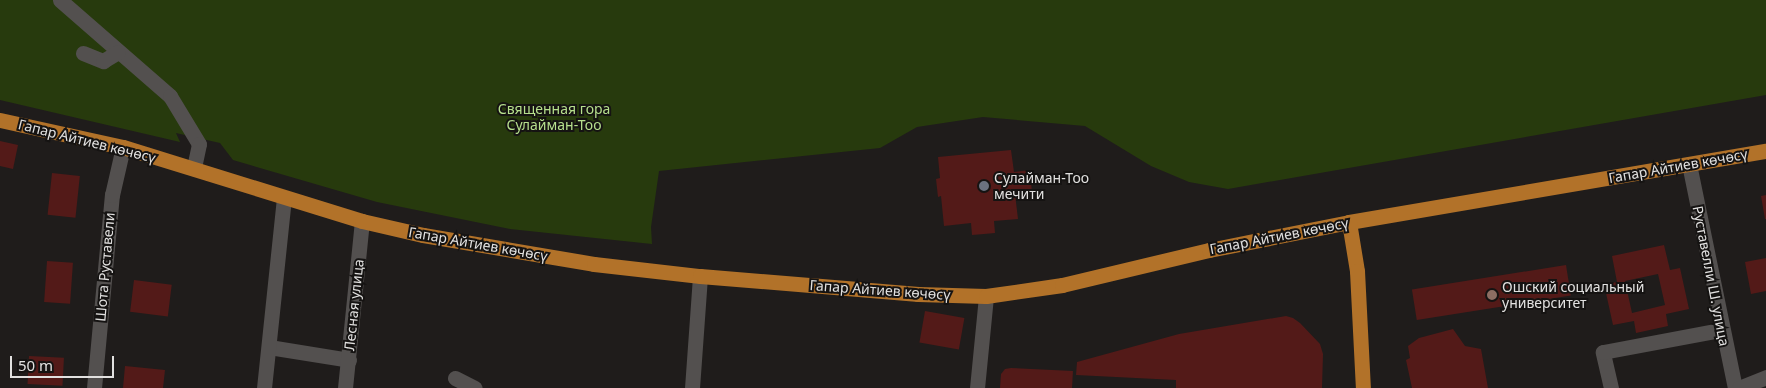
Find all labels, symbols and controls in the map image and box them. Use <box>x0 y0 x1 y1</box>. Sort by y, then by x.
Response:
park label: Священная гора Сулайман-Тоо <box>498 101 610 134</box>
street label: Гапар Айтиев көчөсү <box>17 116 157 166</box>
street label: Гапар Айтиев көчөсү <box>1607 145 1749 187</box>
place label: Сулайман-Тоо мечити <box>994 170 1089 202</box>
marker: Сулайман-Тоо мечити <box>978 180 990 192</box>
street label: Руставелли Ш. улица <box>1689 205 1733 347</box>
street label: Шота Руставели <box>92 212 118 322</box>
street label: Гапар Айтиев көчөсү <box>1208 214 1350 258</box>
street label: Гапар Айтиев көчөсү <box>407 223 549 265</box>
street label: Лесная улица <box>341 258 367 352</box>
street label: Гапар Айтиев көчөсү <box>809 277 951 303</box>
place label: Ошский социальный университет <box>1502 279 1644 312</box>
marker: Ошский социальный университет <box>1486 289 1498 301</box>
scale bar <box>12 346 116 378</box>
text: 50 m <box>18 355 53 375</box>

